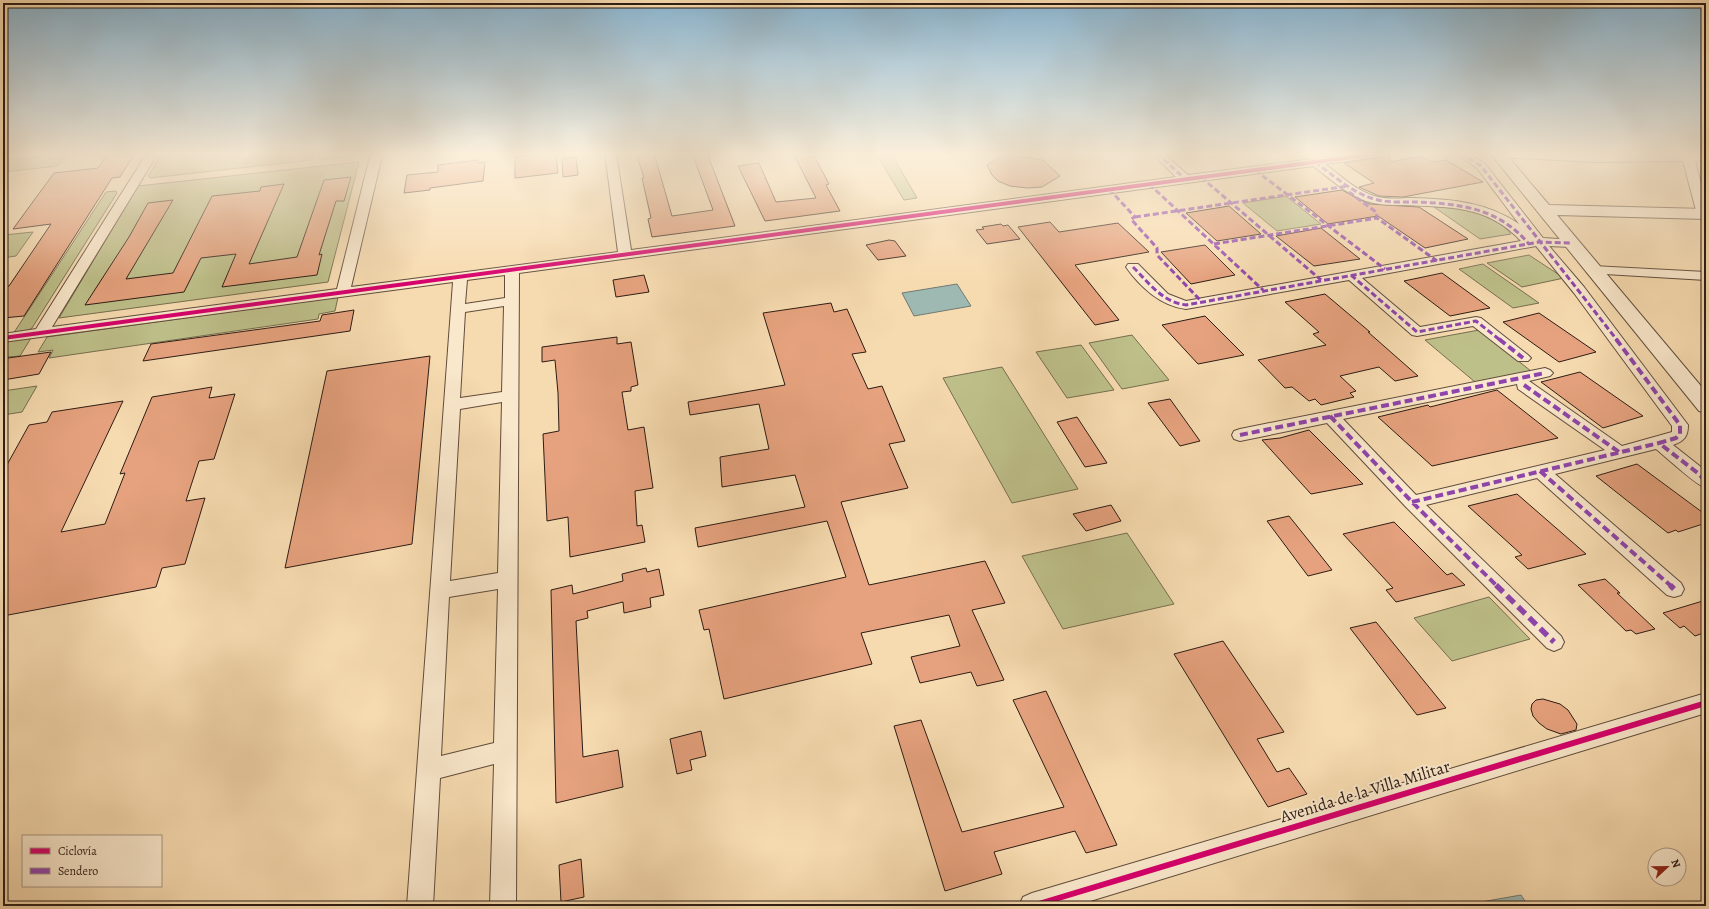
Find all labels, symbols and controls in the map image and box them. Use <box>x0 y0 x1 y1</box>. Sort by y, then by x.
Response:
street label: Avenida de la Villa Militar <box>1276 755 1453 829</box>
legend <box>22 835 162 887</box>
text: Ciclovía <box>58 843 97 859</box>
north arrow <box>1647 847 1687 887</box>
text: N <box>1667 857 1684 870</box>
text: Sendero <box>58 863 98 879</box>

